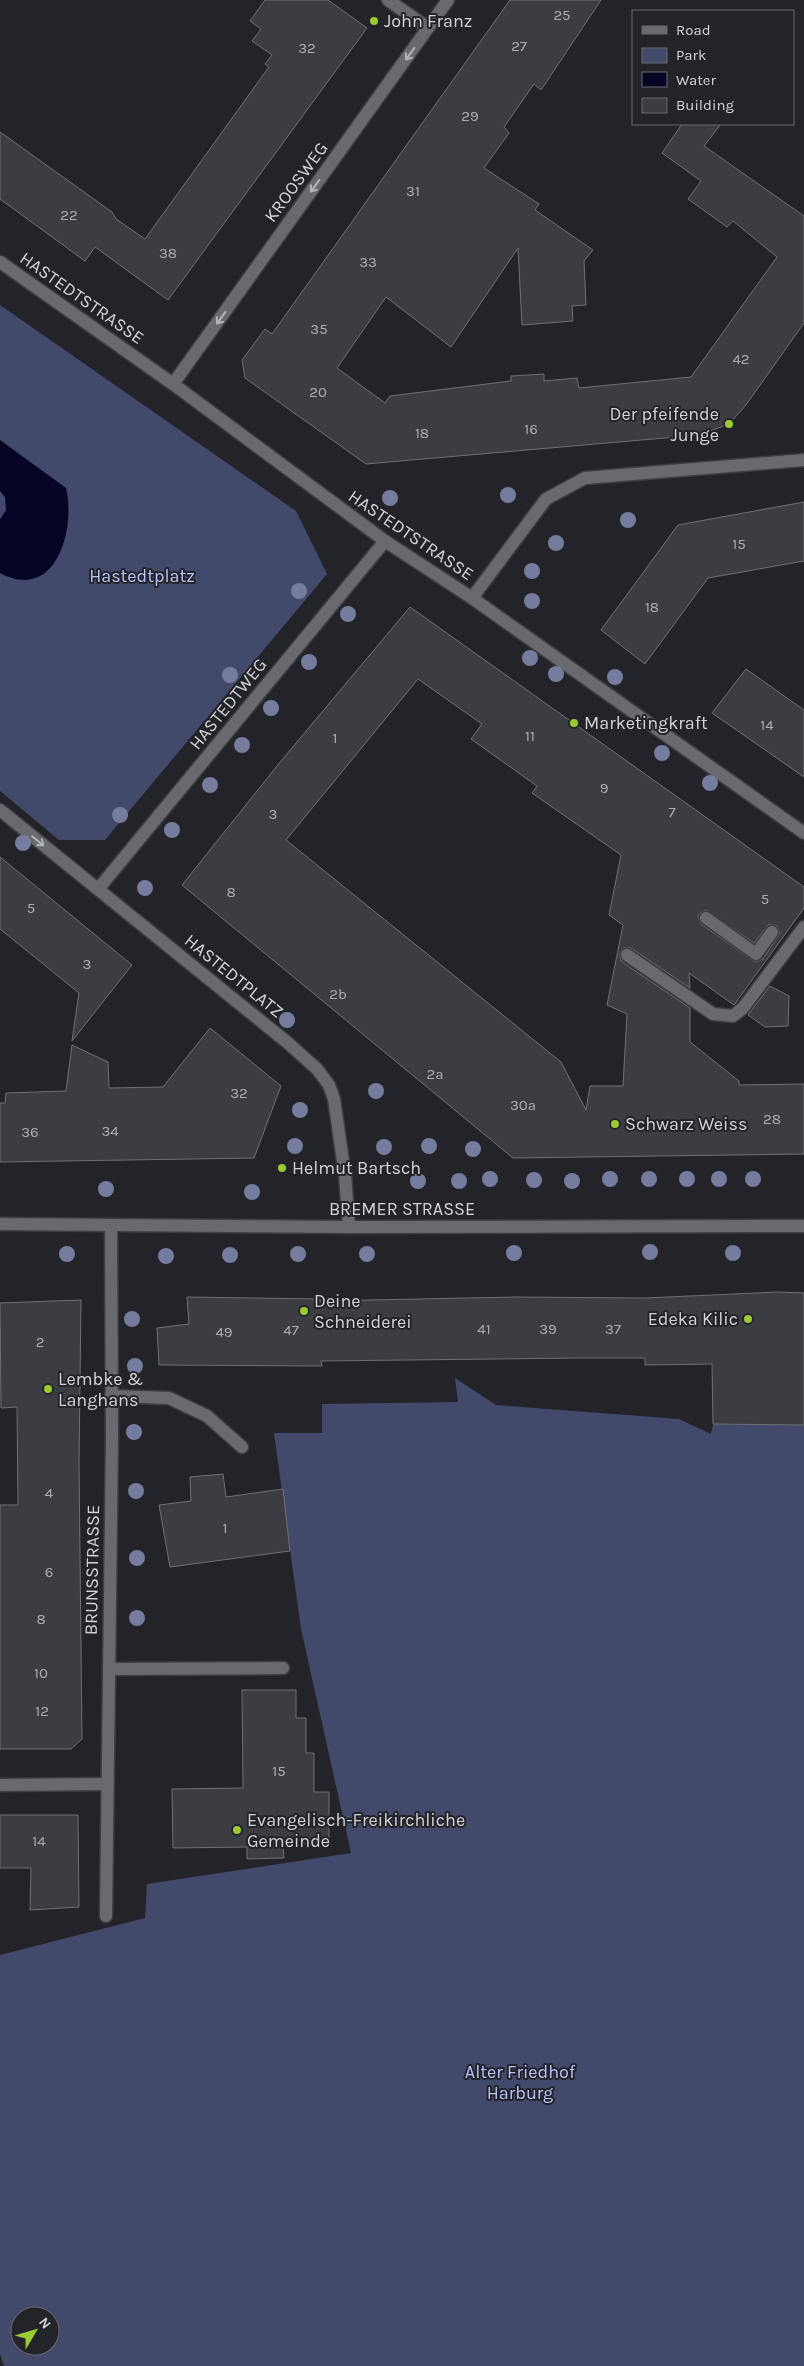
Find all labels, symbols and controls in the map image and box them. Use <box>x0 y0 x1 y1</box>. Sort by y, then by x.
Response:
house number: 25 <box>553 6 571 24</box>
place label: John Franz <box>384 10 472 32</box>
legend <box>632 10 794 125</box>
marker: John Franz <box>368 15 380 27</box>
text: Road <box>676 21 711 39</box>
house number: 27 <box>511 37 527 55</box>
house number: 32 <box>298 39 316 57</box>
text: Park <box>676 46 706 64</box>
one-way arrow <box>405 47 415 61</box>
text: Water <box>676 71 717 89</box>
text: Building <box>676 96 734 114</box>
house number: 29 <box>461 107 479 125</box>
street label: KROOSWEG <box>260 138 332 226</box>
one-way arrow <box>310 179 320 193</box>
house number: 31 <box>406 182 420 200</box>
house number: 22 <box>60 206 78 224</box>
house number: 38 <box>159 244 177 262</box>
street label: HASTEDTSTRASSE <box>16 247 148 349</box>
house number: 33 <box>359 253 377 271</box>
one-way arrow <box>216 311 226 325</box>
house number: 35 <box>310 320 328 338</box>
house number: 42 <box>732 350 750 368</box>
house number: 20 <box>309 383 327 401</box>
place label: Der pfeifende Junge <box>610 403 719 446</box>
marker: Der pfeifende Junge <box>723 418 735 430</box>
house number: 16 <box>524 420 538 438</box>
house number: 18 <box>415 424 429 442</box>
street label: HASTEDTSTRASSE <box>344 485 478 585</box>
house number: 15 <box>732 535 746 553</box>
park label: Hastedtplatz <box>89 565 195 587</box>
house number: 18 <box>645 598 659 616</box>
street label: HASTEDTWEG <box>184 654 272 754</box>
place label: Marketingkraft <box>584 712 708 734</box>
house number: 14 <box>760 716 774 734</box>
marker: Marketingkraft <box>568 717 580 729</box>
house number: 11 <box>525 727 535 745</box>
house number: 1 <box>333 729 337 747</box>
house number: 9 <box>600 779 608 797</box>
house number: 7 <box>668 803 676 821</box>
house number: 3 <box>269 805 277 823</box>
one-way arrow <box>31 835 44 846</box>
house number: 8 <box>226 883 236 901</box>
house number: 5 <box>761 890 769 908</box>
house number: 5 <box>27 899 35 917</box>
street label: HASTEDTPLATZ <box>180 929 288 1023</box>
house number: 3 <box>83 955 91 973</box>
house number: 2b <box>329 985 347 1003</box>
house number: 2a <box>427 1065 443 1083</box>
house number: 32 <box>230 1084 248 1102</box>
house number: 30a <box>510 1096 536 1114</box>
house number: 28 <box>763 1110 781 1128</box>
place label: Schwarz Weiss <box>625 1113 747 1135</box>
marker: Schwarz Weiss <box>609 1118 621 1130</box>
house number: 34 <box>101 1122 119 1140</box>
house number: 36 <box>21 1123 39 1141</box>
place label: Helmut Bartsch <box>292 1157 421 1179</box>
marker: Helmut Bartsch <box>276 1162 288 1174</box>
street label: BREMER STRASSE <box>329 1198 475 1220</box>
place label: Deine Schneiderei <box>314 1290 412 1333</box>
marker: Deine Schneiderei <box>298 1305 310 1317</box>
place label: Edeka Kilic <box>648 1308 738 1330</box>
marker: Edeka Kilic <box>742 1313 754 1325</box>
house number: 41 <box>477 1320 491 1338</box>
house number: 39 <box>539 1320 557 1338</box>
house number: 37 <box>605 1320 621 1338</box>
house number: 47 <box>283 1321 299 1339</box>
house number: 49 <box>215 1323 233 1341</box>
house number: 2 <box>36 1333 44 1351</box>
place label: Lembke & Langhans <box>58 1368 143 1411</box>
marker: Lembke & Langhans <box>42 1383 54 1395</box>
house number: 4 <box>45 1484 54 1502</box>
street label: BRUNSSTRASSE <box>80 1505 104 1635</box>
house number: 1 <box>223 1519 227 1537</box>
house number: 6 <box>45 1563 53 1581</box>
house number: 8 <box>36 1610 46 1628</box>
house number: 10 <box>34 1664 48 1682</box>
house number: 12 <box>35 1702 49 1720</box>
house number: 15 <box>272 1762 286 1780</box>
place label: Evangelisch-Freikirchliche Gemeinde <box>247 1809 465 1852</box>
marker: Evangelisch-Freikirchliche Gemeinde <box>231 1824 243 1836</box>
house number: 14 <box>32 1832 46 1850</box>
park label: Alter Friedhof Harburg <box>465 2061 576 2104</box>
north arrow <box>10 2306 60 2356</box>
text: N <box>35 2314 55 2332</box>

